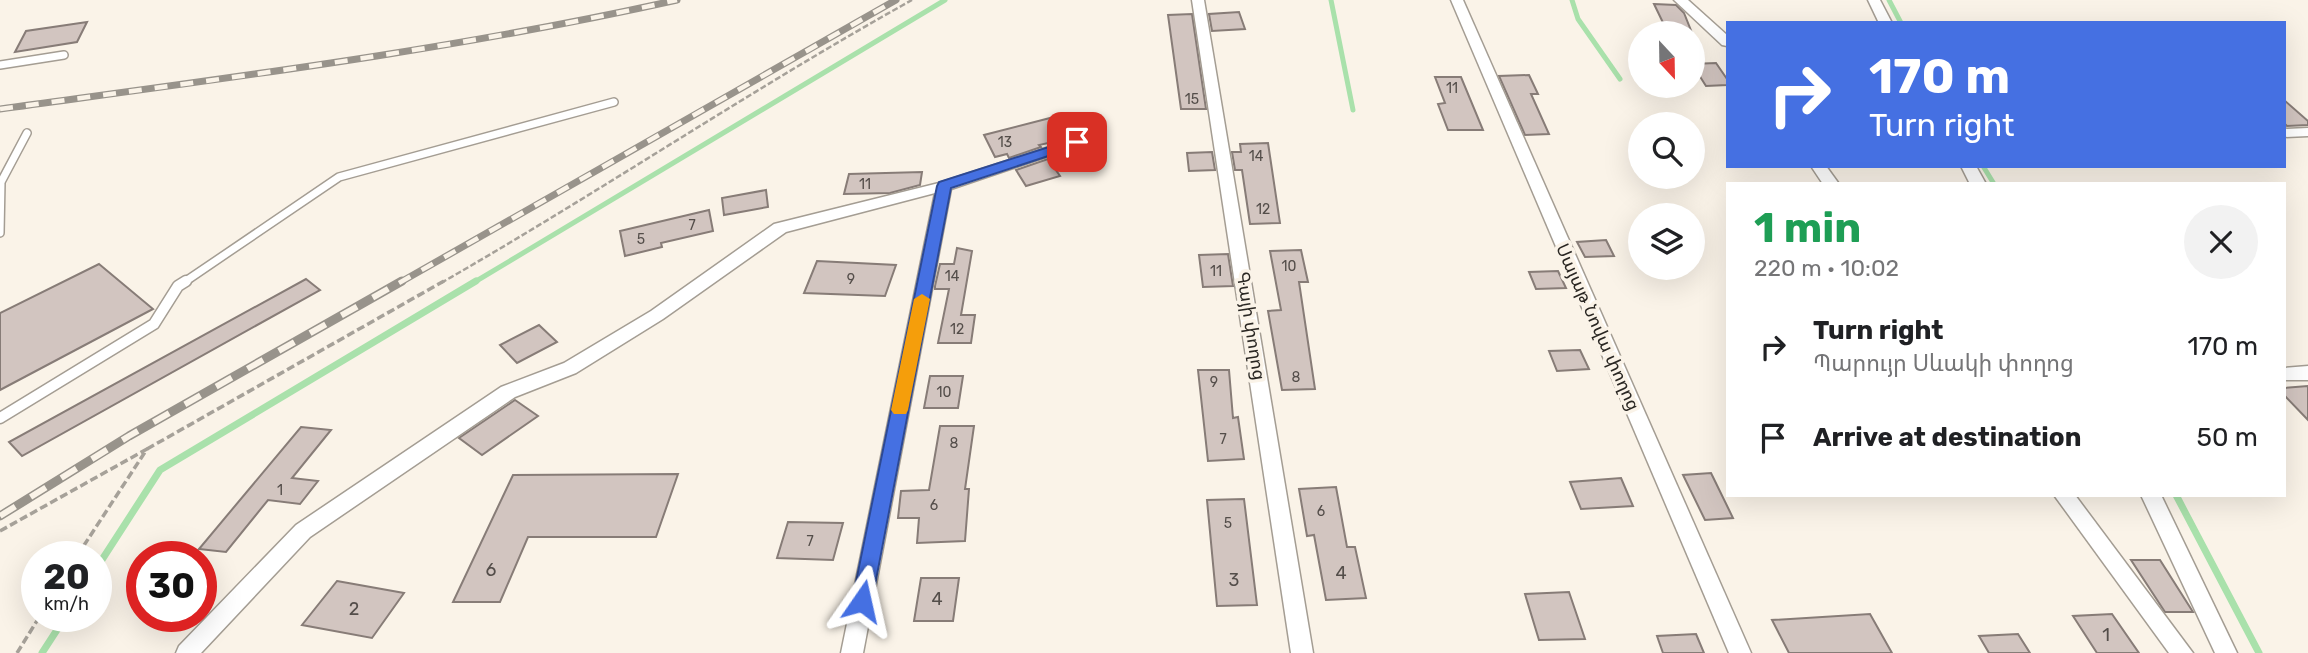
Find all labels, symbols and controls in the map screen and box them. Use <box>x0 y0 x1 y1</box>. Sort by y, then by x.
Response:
north arrow <box>1628 21 1704 98</box>
map controls <box>1628 21 1705 280</box>
text: 170 m <box>1869 47 2010 105</box>
icon: right <box>1754 49 1845 140</box>
house number: 11 <box>1446 80 1458 97</box>
house number: 15 <box>1185 91 1199 108</box>
text: Turn right <box>1869 106 2014 144</box>
pin <box>1047 112 1107 172</box>
button: search <box>1628 112 1705 189</box>
icon: arrive <box>1058 123 1096 161</box>
house number: 13 <box>998 134 1012 151</box>
house number: 14 <box>1249 148 1264 165</box>
house number: 11 <box>859 176 871 193</box>
house number: 12 <box>1256 201 1270 218</box>
button: layers <box>1628 203 1705 280</box>
text: 1 min <box>1754 203 1861 253</box>
button: close <box>2184 205 2258 279</box>
house number: 7 <box>688 217 696 234</box>
house number: 5 <box>637 231 645 248</box>
street label: Սայաթ Նովա փողոց <box>1551 240 1645 414</box>
text: 220 m · 10:02 <box>1754 254 1899 282</box>
house number: 10 <box>1282 258 1297 275</box>
house number: 11 <box>1210 263 1222 280</box>
house number: 14 <box>945 268 960 285</box>
street label: Գայի փողոց <box>1232 270 1270 382</box>
house number: 9 <box>847 271 855 288</box>
text: Turn right <box>1813 315 1943 346</box>
house number: 12 <box>950 321 964 338</box>
icon: right <box>1754 328 1792 366</box>
text: 170 m <box>2188 331 2258 362</box>
text: Պարույր Սևակի փողոց <box>1813 349 2074 377</box>
house number: 8 <box>1292 369 1301 386</box>
house number: 9 <box>1210 374 1218 391</box>
house number: 10 <box>937 384 952 401</box>
icon: arrive <box>1754 419 1792 457</box>
text: Arrive at destination <box>1813 422 2081 453</box>
text: 50 m <box>2197 422 2258 453</box>
house number: 7 <box>1219 431 1227 448</box>
house number: 8 <box>950 435 959 452</box>
house number: 1 <box>277 482 283 499</box>
house number: 6 <box>930 497 938 514</box>
house number: 6 <box>1317 503 1325 520</box>
house number: 5 <box>1224 515 1232 532</box>
house number: 7 <box>806 533 814 550</box>
speed limit sign: 30 <box>126 541 217 632</box>
text: 20 <box>43 556 90 598</box>
house number: 6 <box>486 559 497 581</box>
house number: 4 <box>1335 562 1347 584</box>
position arrow <box>825 564 899 638</box>
house number: 3 <box>1229 569 1239 591</box>
house number: 4 <box>931 588 943 610</box>
text: km/h <box>44 593 89 615</box>
house number: 2 <box>349 598 359 620</box>
house number: 1 <box>2102 624 2110 646</box>

